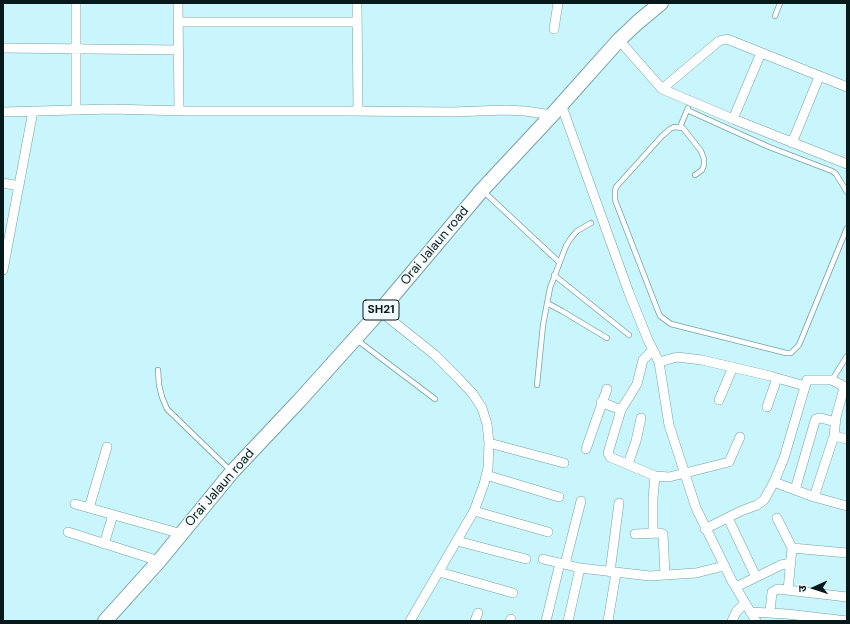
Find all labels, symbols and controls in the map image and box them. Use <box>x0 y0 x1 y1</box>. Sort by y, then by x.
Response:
street label: Orai Jalaun road <box>398 203 472 289</box>
road number: SH21 <box>363 300 399 320</box>
street label: Orai Jalaun road <box>182 446 258 530</box>
north arrow <box>794 568 834 608</box>
text: उ <box>795 585 809 592</box>

